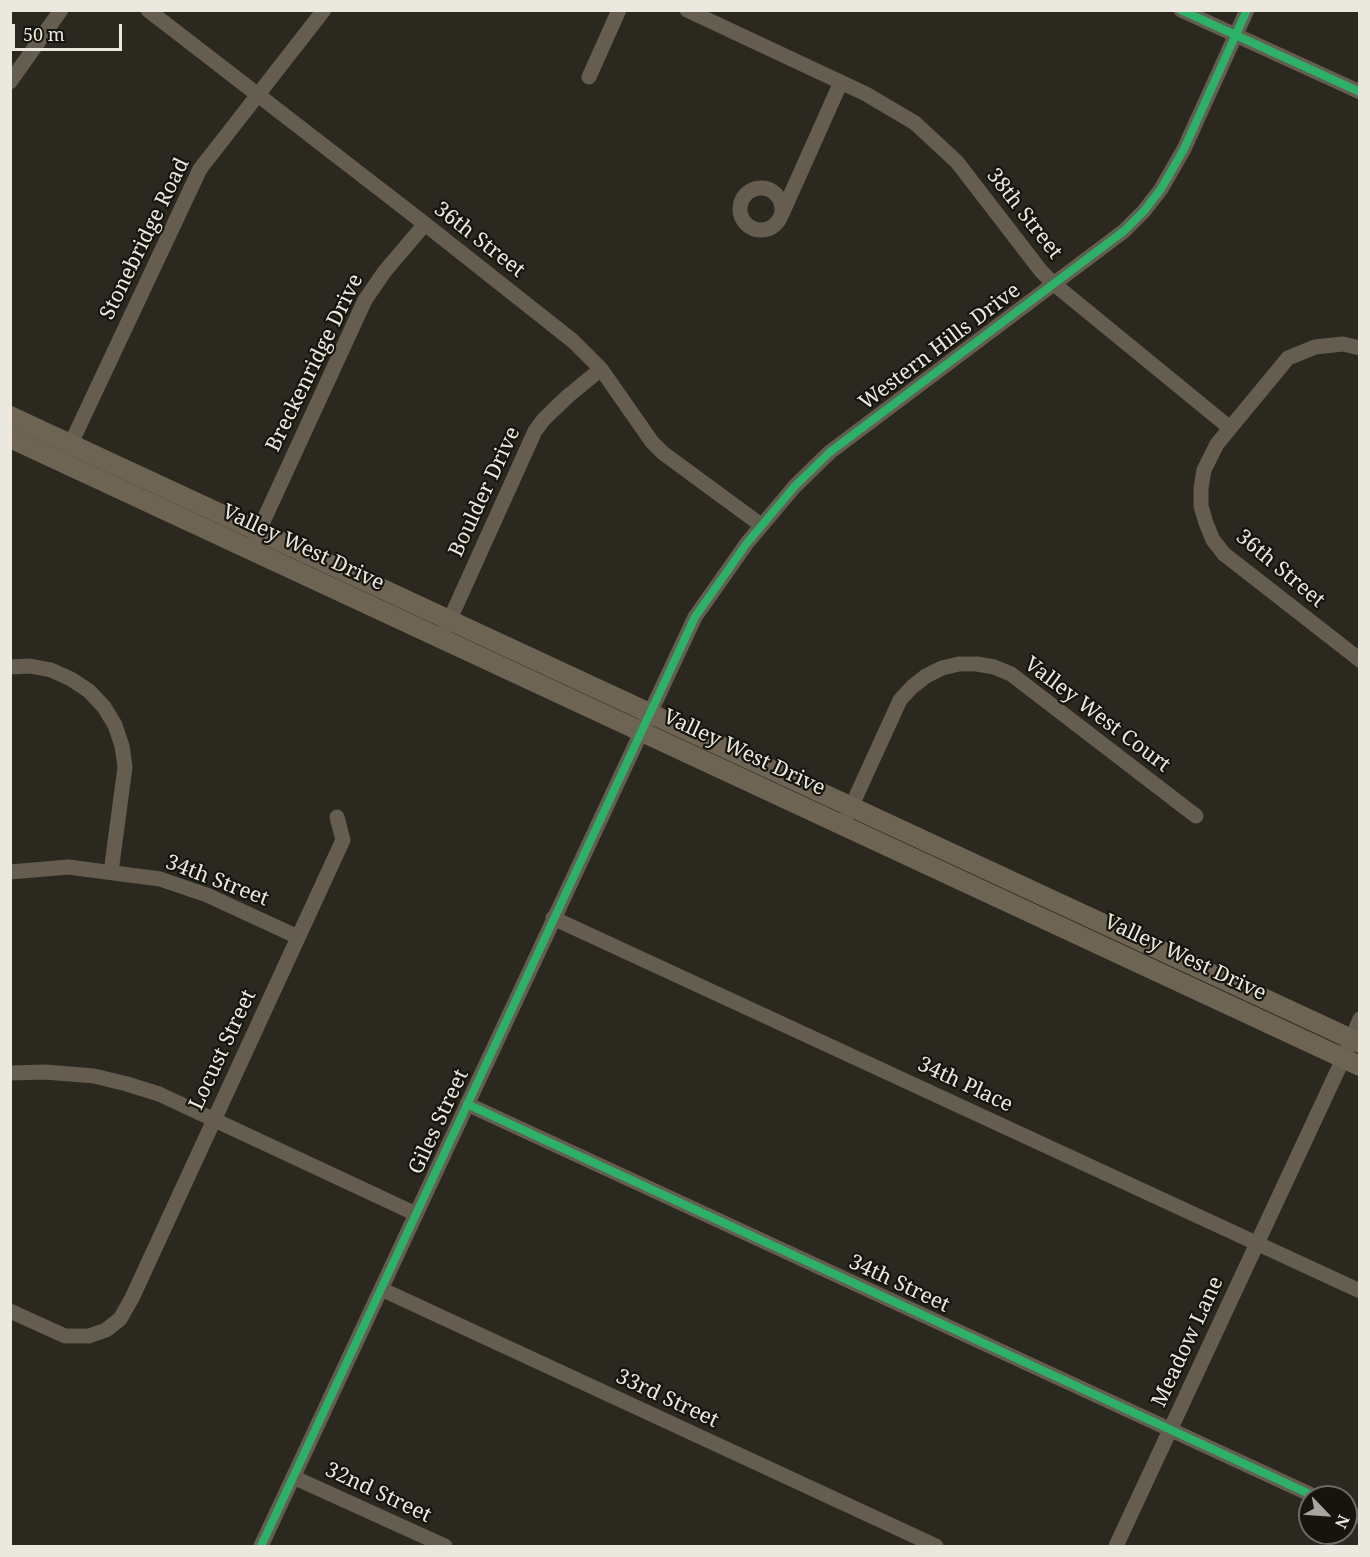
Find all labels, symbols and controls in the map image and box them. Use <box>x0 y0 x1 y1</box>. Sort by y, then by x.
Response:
scale bar <box>15 12 124 50</box>
text: 50 m <box>23 22 65 46</box>
street label: Stonebridge Road <box>95 154 195 324</box>
street label: 38th Street <box>981 164 1067 264</box>
street label: 36th Street <box>429 197 529 283</box>
street label: Breckenridge Drive <box>261 270 369 456</box>
street label: Western Hills Drive <box>854 278 1026 416</box>
street label: Boulder Drive <box>444 423 526 561</box>
street label: Valley West Drive <box>218 499 388 597</box>
street label: 36th Street <box>1230 525 1330 613</box>
street label: Valley West Court <box>1019 652 1175 778</box>
street label: Valley West Drive <box>659 704 829 802</box>
street label: 34th Street <box>162 850 272 912</box>
street label: Valley West Drive <box>1100 909 1270 1007</box>
street label: Locust Street <box>184 986 262 1114</box>
street label: 34th Place <box>913 1052 1017 1118</box>
street label: Giles Street <box>404 1065 474 1179</box>
street label: 34th Street <box>845 1250 953 1318</box>
street label: Meadow Lane <box>1147 1273 1229 1411</box>
street label: 33rd Street <box>612 1364 722 1434</box>
street label: 32nd Street <box>321 1458 435 1528</box>
north arrow <box>1298 1485 1358 1545</box>
text: N <box>1330 1511 1355 1532</box>

